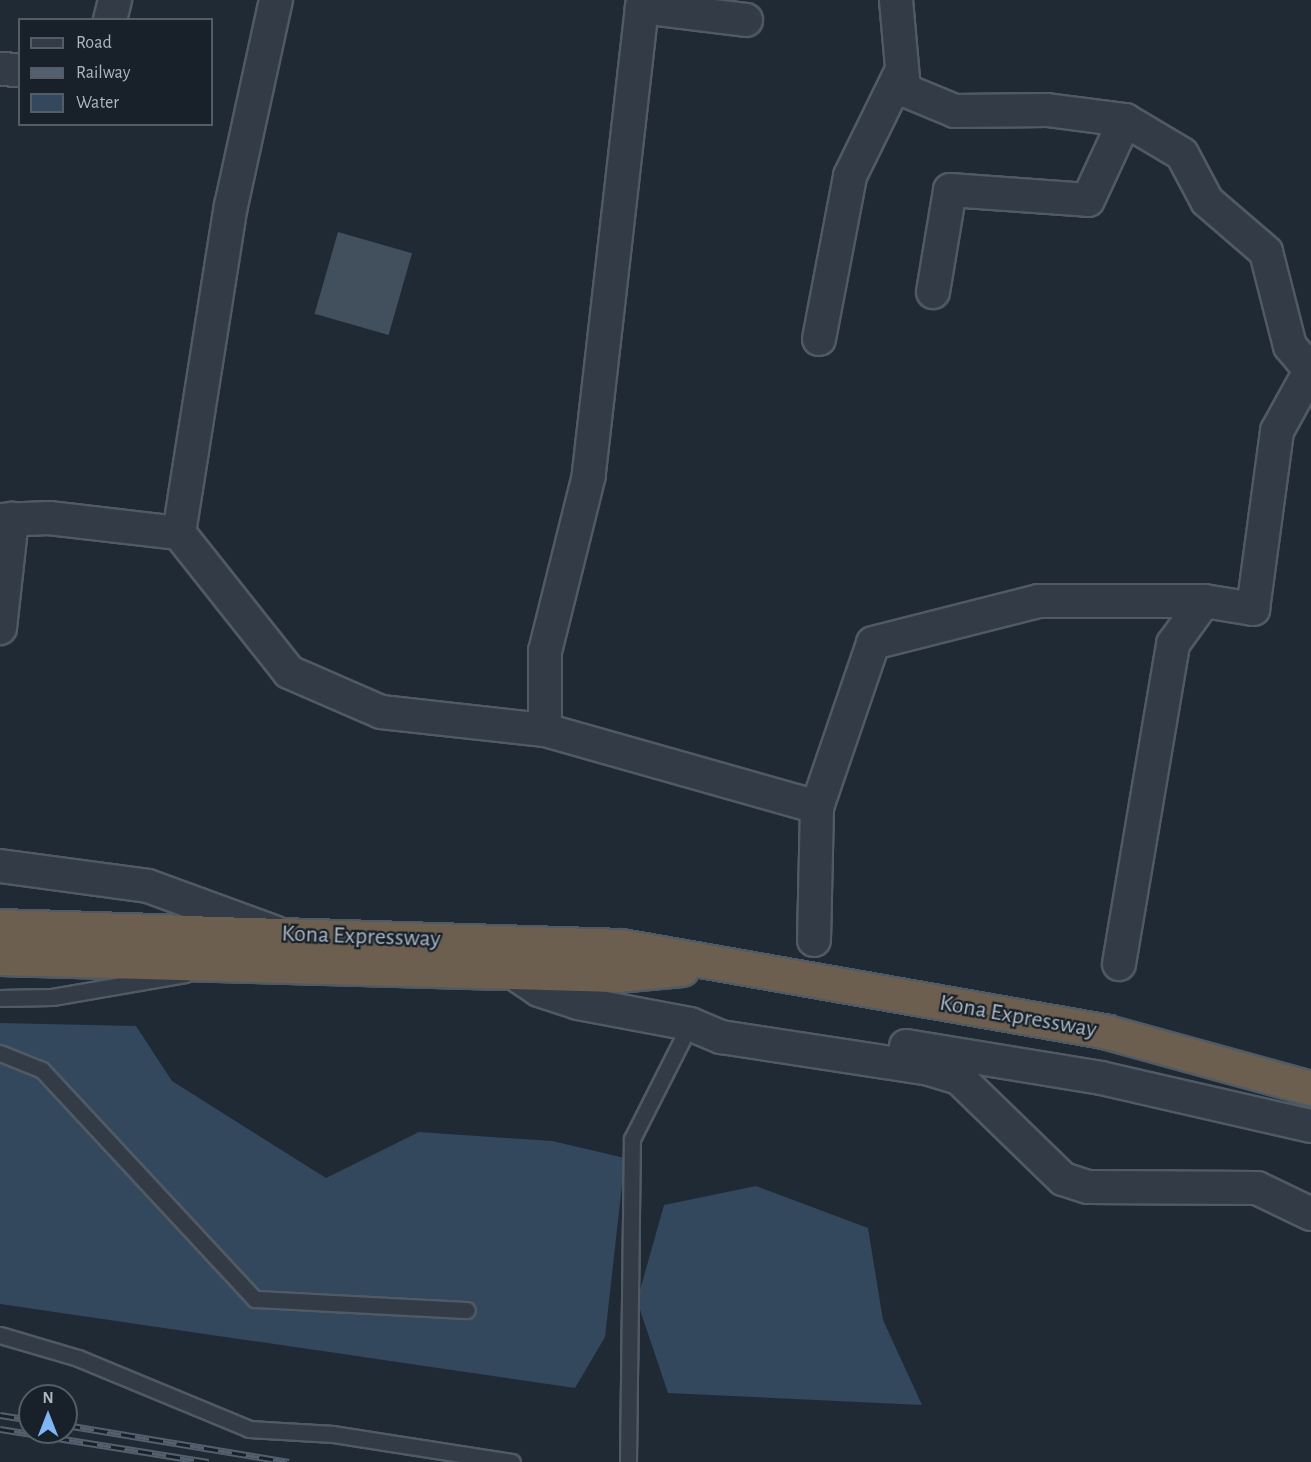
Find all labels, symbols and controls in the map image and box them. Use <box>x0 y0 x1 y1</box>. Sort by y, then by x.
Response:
legend <box>18 18 213 126</box>
text: Road <box>76 34 112 52</box>
text: Railway <box>76 64 130 82</box>
text: Water <box>76 94 119 112</box>
street label: Kona Expressway <box>281 920 441 954</box>
street label: Kona Expressway <box>937 989 1099 1045</box>
north arrow <box>18 1384 78 1444</box>
text: N <box>42 1390 54 1406</box>

